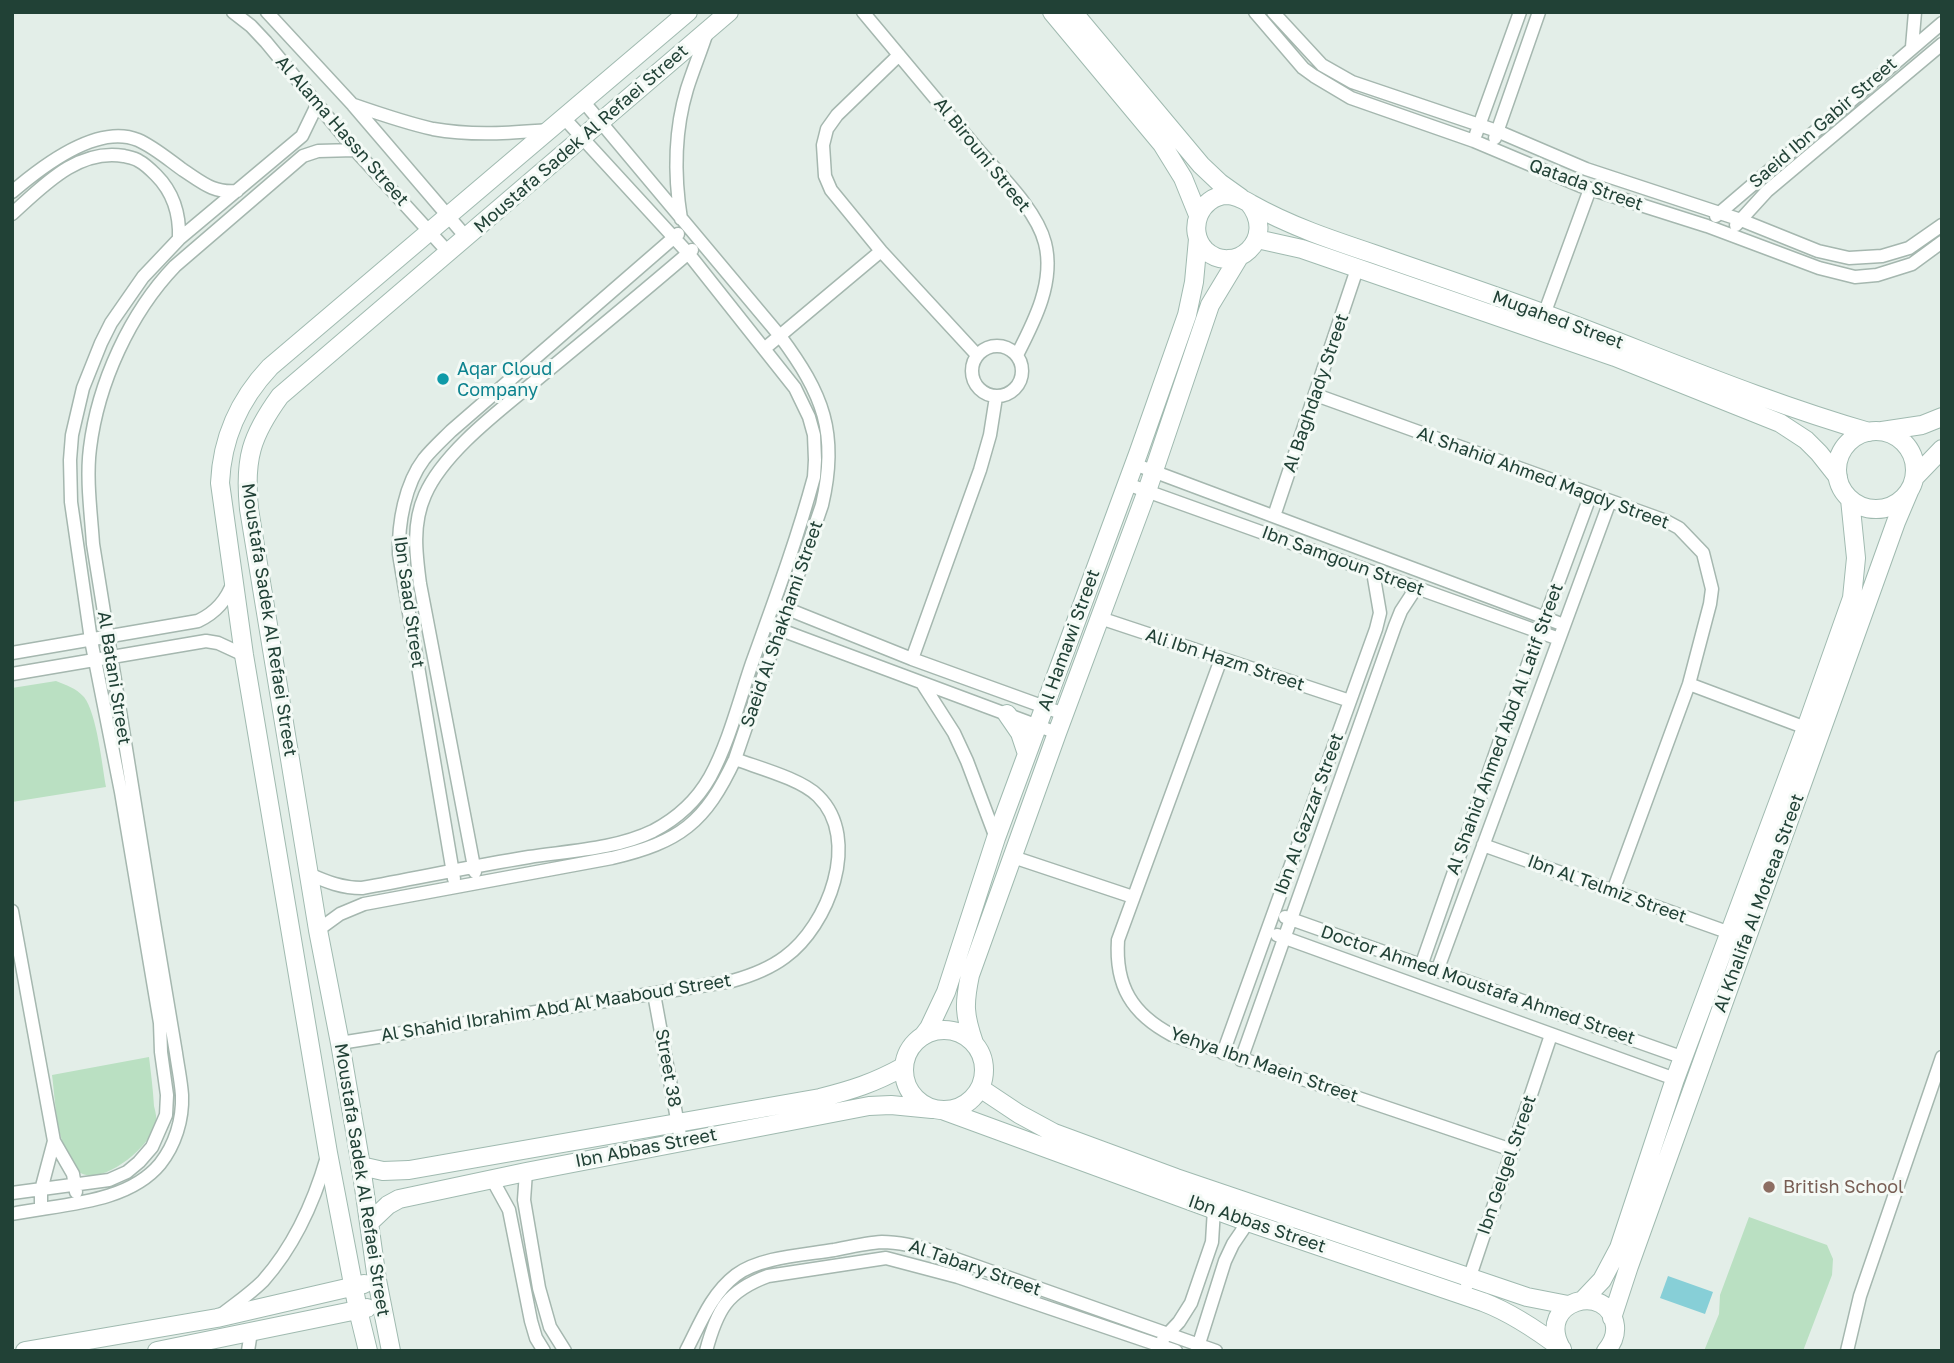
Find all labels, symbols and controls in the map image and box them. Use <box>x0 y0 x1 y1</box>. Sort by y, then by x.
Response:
street label: Moustafa Sadek Al Refaei Street <box>470 40 692 238</box>
street label: Al Alama Hassn Street <box>271 51 413 211</box>
street label: Saeid Ibn Gabir Street <box>1745 53 1901 193</box>
street label: Al Birouni Street <box>929 93 1035 217</box>
street label: Qatada Street <box>1526 154 1646 216</box>
street label: Mugahed Street <box>1489 286 1627 354</box>
street label: Al Baghdady Street <box>1279 311 1353 475</box>
place label: Aqar Cloud Company <box>457 358 552 400</box>
marker: Aqar Cloud Company <box>435 371 451 387</box>
street label: Al Shahid Ahmed Magdy Street <box>1414 422 1672 534</box>
street label: Moustafa Sadek Al Refaei Street <box>237 482 301 758</box>
street label: Saeid Al Shakhami Street <box>736 518 828 730</box>
street label: Ibn Samgoun Street <box>1259 522 1427 600</box>
street label: Ibn Saad Street <box>389 535 429 669</box>
street label: Al Hamawi Street <box>1033 566 1105 714</box>
street label: Al Shahid Ahmed Abd Al Latif Street <box>1442 580 1568 878</box>
street label: Al Batani Street <box>93 610 135 746</box>
street label: Ali Ibn Hazm Street <box>1143 624 1307 696</box>
street label: Ibn Al Gazzar Street <box>1270 730 1348 898</box>
street label: Al Khalifa Al Moteaa Street <box>1709 791 1809 1015</box>
street label: Ibn Al Telmiz Street <box>1525 850 1689 928</box>
street label: Doctor Ahmed Moustafa Ahmed Street <box>1318 921 1638 1049</box>
street label: Al Shahid Ibrahim Abd Al Maaboud Street <box>379 970 733 1046</box>
street label: Yehya Ibn Maein Street <box>1167 1023 1361 1107</box>
street label: Street 38 <box>650 1027 686 1109</box>
street label: Moustafa Sadek Al Refaei Street <box>330 1042 394 1318</box>
street label: Ibn Gelgel Street <box>1473 1092 1541 1238</box>
street label: Ibn Abbas Street <box>573 1124 719 1172</box>
place label: British School <box>1783 1176 1904 1198</box>
marker: British School <box>1761 1179 1777 1195</box>
street label: Ibn Abbas Street <box>1185 1190 1329 1258</box>
street label: Al Tabary Street <box>906 1235 1044 1301</box>

